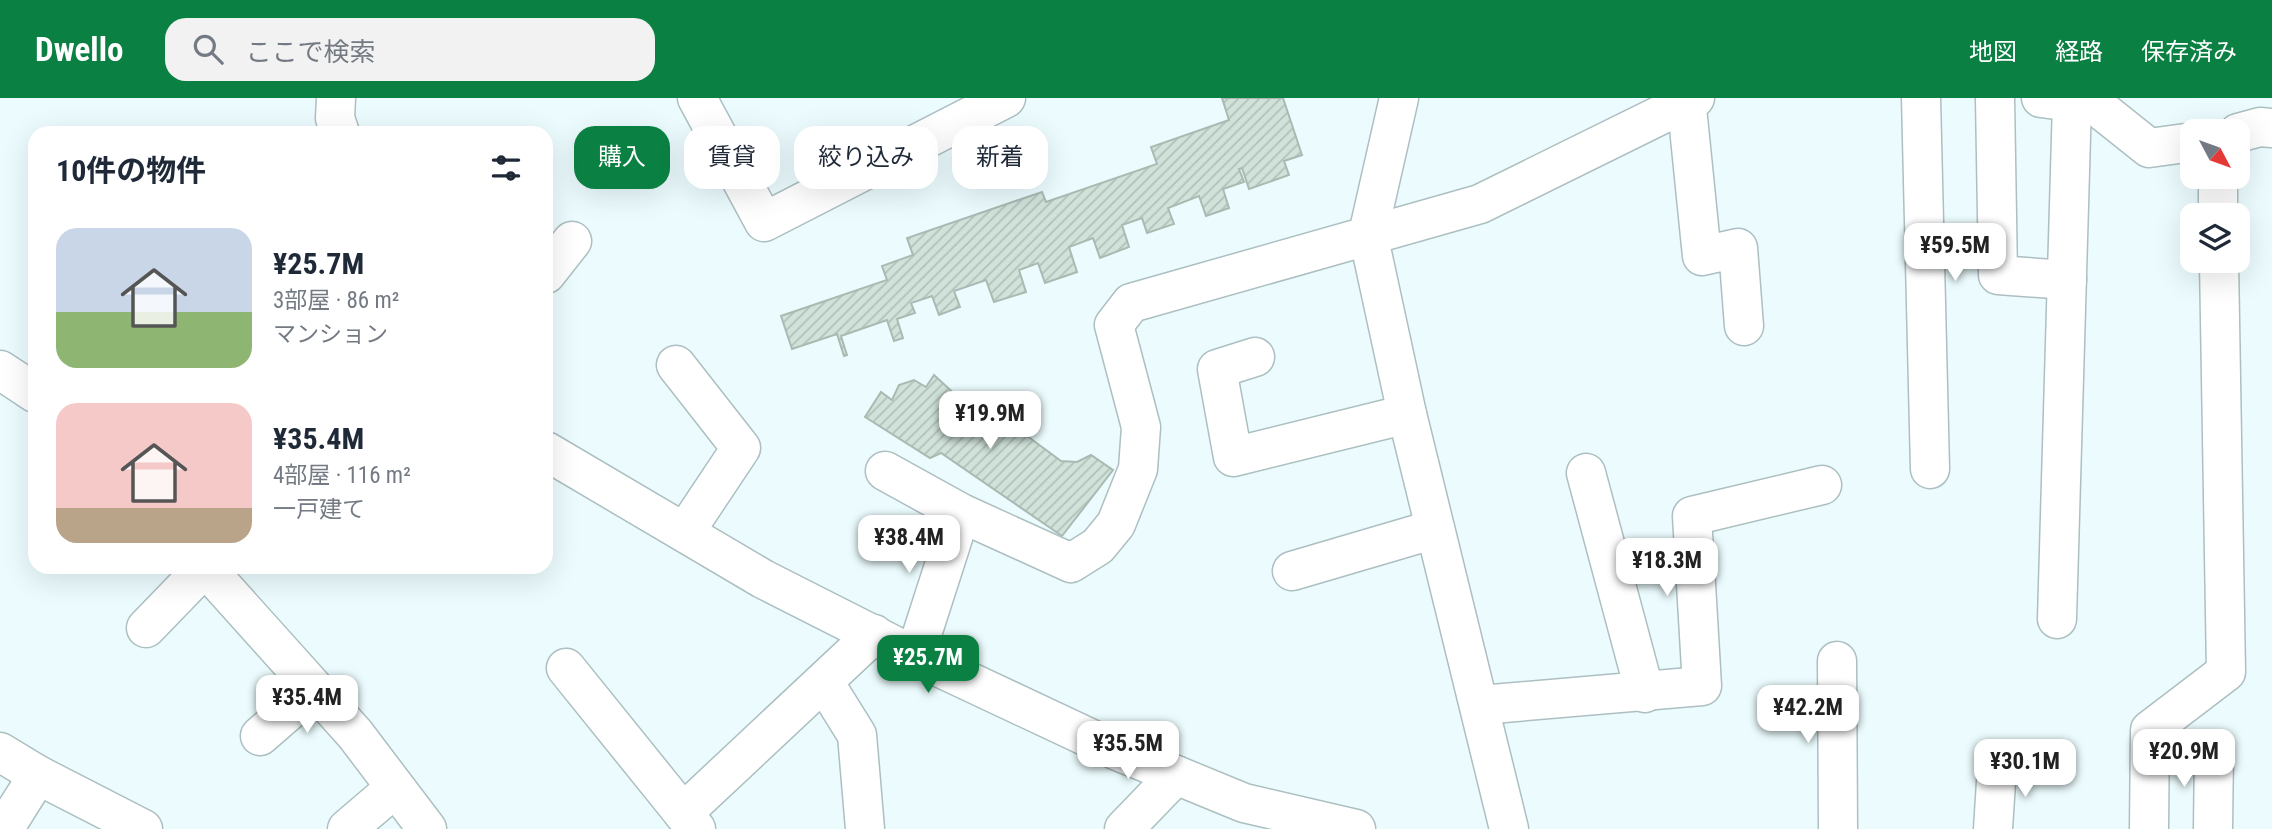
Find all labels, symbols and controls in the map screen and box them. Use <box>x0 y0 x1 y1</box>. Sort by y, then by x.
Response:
search box <box>165 18 655 81</box>
text: Dwello <box>35 30 123 69</box>
icon: search <box>189 30 227 68</box>
text: ここで検索 <box>245 37 375 67</box>
text: 地図 <box>1969 38 2017 66</box>
text: 経路 <box>2055 38 2103 66</box>
text: 保存済み <box>2141 38 2237 66</box>
north arrow <box>2180 119 2250 189</box>
map controls <box>2180 119 2250 273</box>
chip: 購入 <box>574 126 670 189</box>
chip: 賃貸 <box>684 126 780 189</box>
chip: 絞り込み <box>794 126 938 189</box>
chip: 新着 <box>952 126 1048 189</box>
icon: filters <box>487 149 525 187</box>
text: 10件の物件 <box>56 153 206 188</box>
button: layers <box>2180 203 2250 273</box>
pin: ¥59.5M <box>1898 223 2012 283</box>
text: ¥59.5M <box>1920 232 1990 259</box>
text: ¥25.7M <box>273 246 364 281</box>
icon: home <box>112 256 196 340</box>
text: 3部屋 · 86 m² <box>273 287 399 314</box>
text: マンション <box>273 321 388 348</box>
pin: ¥19.9M <box>933 392 1047 451</box>
text: ¥19.9M <box>955 400 1025 427</box>
text: ¥35.4M <box>273 421 364 456</box>
icon: home <box>112 431 196 515</box>
text: 4部屋 · 116 m² <box>273 462 411 489</box>
text: 一戸建て <box>273 496 365 523</box>
pin: ¥38.4M <box>852 516 966 575</box>
text: ¥38.4M <box>874 524 944 551</box>
pin: ¥18.3M <box>1610 538 1724 598</box>
text: ¥18.3M <box>1632 547 1702 574</box>
pin: ¥25.7M <box>871 636 985 695</box>
text: ¥25.7M <box>893 644 963 671</box>
pin: ¥35.4M <box>250 676 364 735</box>
text: ¥35.4M <box>272 684 342 711</box>
pin: ¥42.2M <box>1751 686 1865 745</box>
text: ¥42.2M <box>1773 694 1843 721</box>
pin: ¥35.5M <box>1071 722 1185 781</box>
text: ¥35.5M <box>1093 730 1163 757</box>
pin: ¥20.9M <box>2127 730 2241 789</box>
text: ¥20.9M <box>2149 738 2219 765</box>
pin: ¥30.1M <box>1968 740 2082 799</box>
text: ¥30.1M <box>1990 748 2060 775</box>

